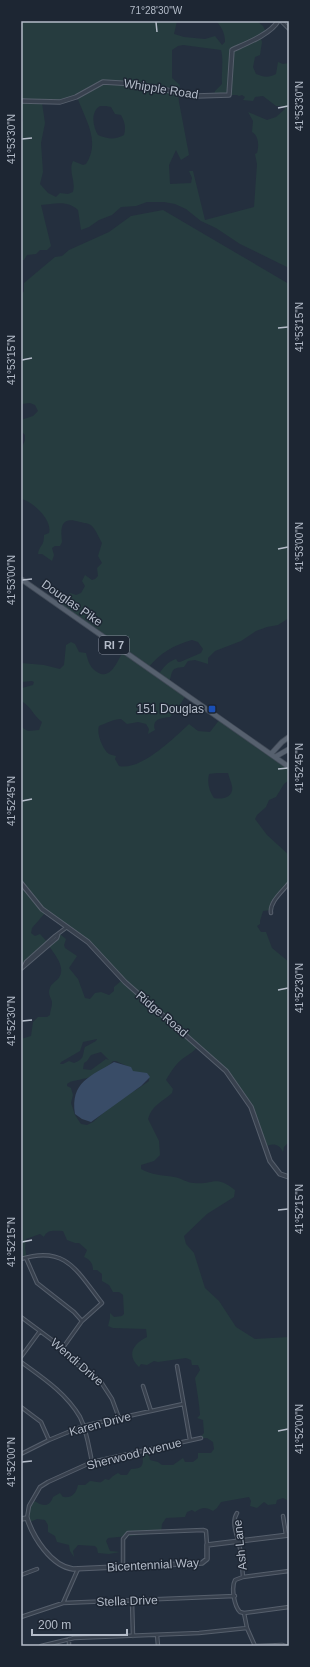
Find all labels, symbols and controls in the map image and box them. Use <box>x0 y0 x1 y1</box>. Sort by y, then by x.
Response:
text: 71°28'30"W <box>130 5 183 16</box>
street label: Whipple Road <box>123 76 199 102</box>
text: 41°53'30"N <box>294 81 305 131</box>
text: 41°53'30"N <box>6 114 17 164</box>
text: 41°53'15"N <box>294 302 305 352</box>
text: 41°53'15"N <box>6 335 17 385</box>
text: 41°53'00"N <box>294 522 305 572</box>
text: 41°53'00"N <box>6 555 17 605</box>
street label: Douglas Pike <box>39 577 105 629</box>
road number: RI 7 <box>99 636 129 654</box>
place label: 151 Douglas <box>137 702 204 716</box>
marker: 151 Douglas <box>207 704 217 714</box>
text: 41°52'45"N <box>294 743 305 793</box>
text: 41°52'45"N <box>6 776 17 826</box>
text: 41°52'30"N <box>294 963 305 1013</box>
street label: Ridge Road <box>133 988 191 1040</box>
text: 41°52'30"N <box>6 996 17 1046</box>
text: 41°52'15"N <box>294 1184 305 1234</box>
text: 41°52'15"N <box>6 1217 17 1267</box>
street label: Wendi Drive <box>48 1335 106 1389</box>
text: 41°52'00"N <box>294 1404 305 1454</box>
street label: Karen Drive <box>68 1409 133 1439</box>
street label: Sherwood Avenue <box>85 1435 183 1473</box>
text: 41°52'00"N <box>6 1437 17 1487</box>
street label: Ash Lane <box>230 1519 250 1571</box>
street label: Bicentennial Way <box>107 1556 199 1574</box>
street label: Stella Drive <box>96 1593 158 1609</box>
scale bar <box>32 1611 127 1637</box>
text: 200 m <box>38 1618 71 1632</box>

